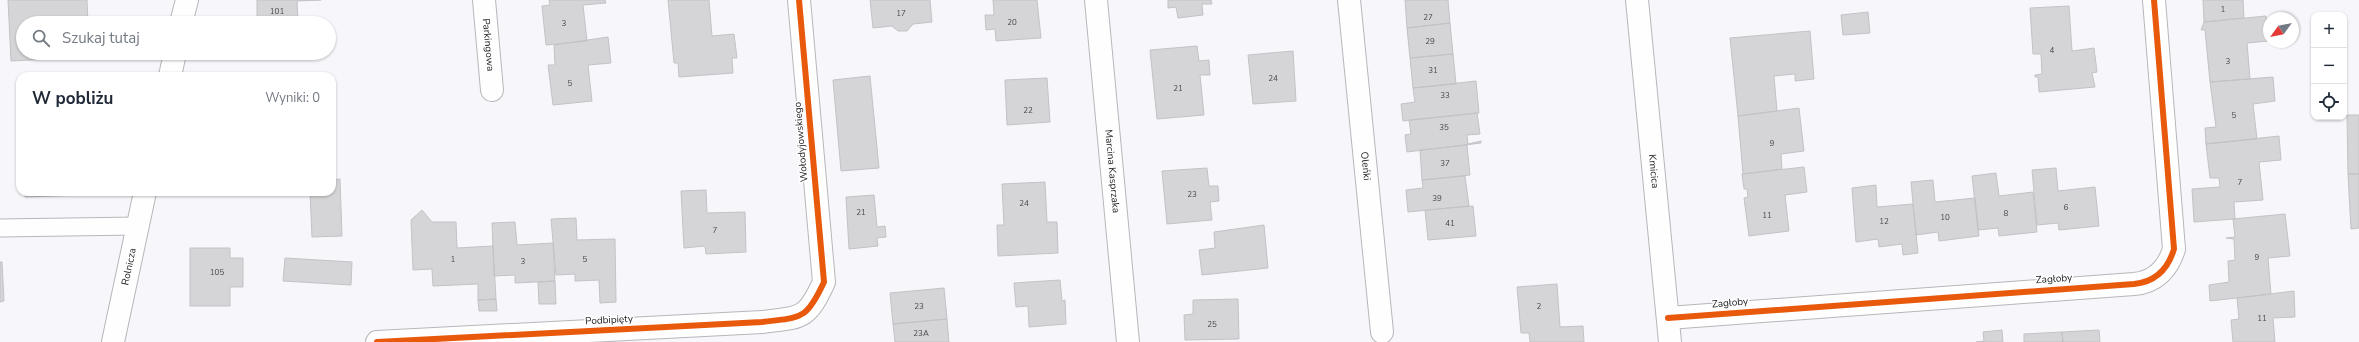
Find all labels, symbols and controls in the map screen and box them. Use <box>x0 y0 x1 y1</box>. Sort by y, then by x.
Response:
house number: 1 <box>2221 4 2226 15</box>
house number: 101 <box>270 6 284 17</box>
house number: 17 <box>896 8 906 19</box>
house number: 27 <box>1423 12 1433 23</box>
north arrow <box>2263 12 2299 48</box>
map controls <box>2311 12 2347 120</box>
button: + <box>2311 12 2347 48</box>
search box <box>16 16 336 60</box>
house number: 20 <box>1007 17 1017 28</box>
street label: Parkingowa <box>479 18 497 72</box>
house number: 3 <box>562 18 567 29</box>
icon: search <box>30 27 52 49</box>
text: Szukaj tutaj <box>62 28 140 48</box>
house number: 29 <box>1425 36 1435 47</box>
house number: 4 <box>2050 45 2055 56</box>
button: − <box>2311 48 2347 84</box>
house number: 3 <box>2226 56 2231 67</box>
house number: 31 <box>1428 65 1438 76</box>
house number: 24 <box>1268 73 1278 84</box>
house number: 5 <box>568 78 573 89</box>
house number: 21 <box>1173 83 1183 94</box>
button: locate <box>2311 84 2347 120</box>
text: W pobliżu <box>32 87 113 110</box>
text: Wyniki: 0 <box>265 89 320 107</box>
house number: 33 <box>1440 90 1450 101</box>
street label: Wołodyjowskiego <box>790 101 811 183</box>
house number: 22 <box>1023 105 1033 116</box>
house number: 5 <box>2232 110 2237 121</box>
house number: 35 <box>1439 122 1449 133</box>
street label: Marcina Kasprzaka <box>1101 129 1123 214</box>
house number: 9 <box>1770 138 1775 149</box>
street label: Oleńki <box>1357 151 1374 181</box>
street label: Kmicica <box>1645 154 1662 189</box>
house number: 37 <box>1440 158 1450 169</box>
house number: 7 <box>2238 177 2243 188</box>
house number: 23 <box>1187 189 1197 200</box>
house number: 39 <box>1432 193 1442 204</box>
house number: 24 <box>1019 198 1029 209</box>
house number: 6 <box>2064 202 2069 213</box>
house number: 21 <box>856 207 866 218</box>
house number: 8 <box>2004 208 2009 219</box>
house number: 11 <box>1762 210 1772 221</box>
house number: 10 <box>1940 212 1950 223</box>
house number: 12 <box>1879 216 1889 227</box>
house number: 41 <box>1445 218 1455 229</box>
house number: 7 <box>713 225 718 236</box>
street label: Rolnicza <box>118 247 140 287</box>
house number: 9 <box>2255 252 2260 263</box>
house number: 1 <box>451 254 456 265</box>
house number: 5 <box>583 254 588 265</box>
house number: 3 <box>521 256 526 267</box>
house number: 105 <box>210 267 224 278</box>
street label: Zagłoby <box>2035 271 2073 287</box>
street label: Zagłoby <box>1711 294 1750 312</box>
house number: 23 <box>914 301 924 312</box>
house number: 2 <box>1537 301 1542 312</box>
street label: Podbipięty <box>585 312 634 328</box>
house number: 11 <box>2257 313 2267 324</box>
house number: 25 <box>1207 319 1217 330</box>
house number: 23A <box>913 328 929 339</box>

